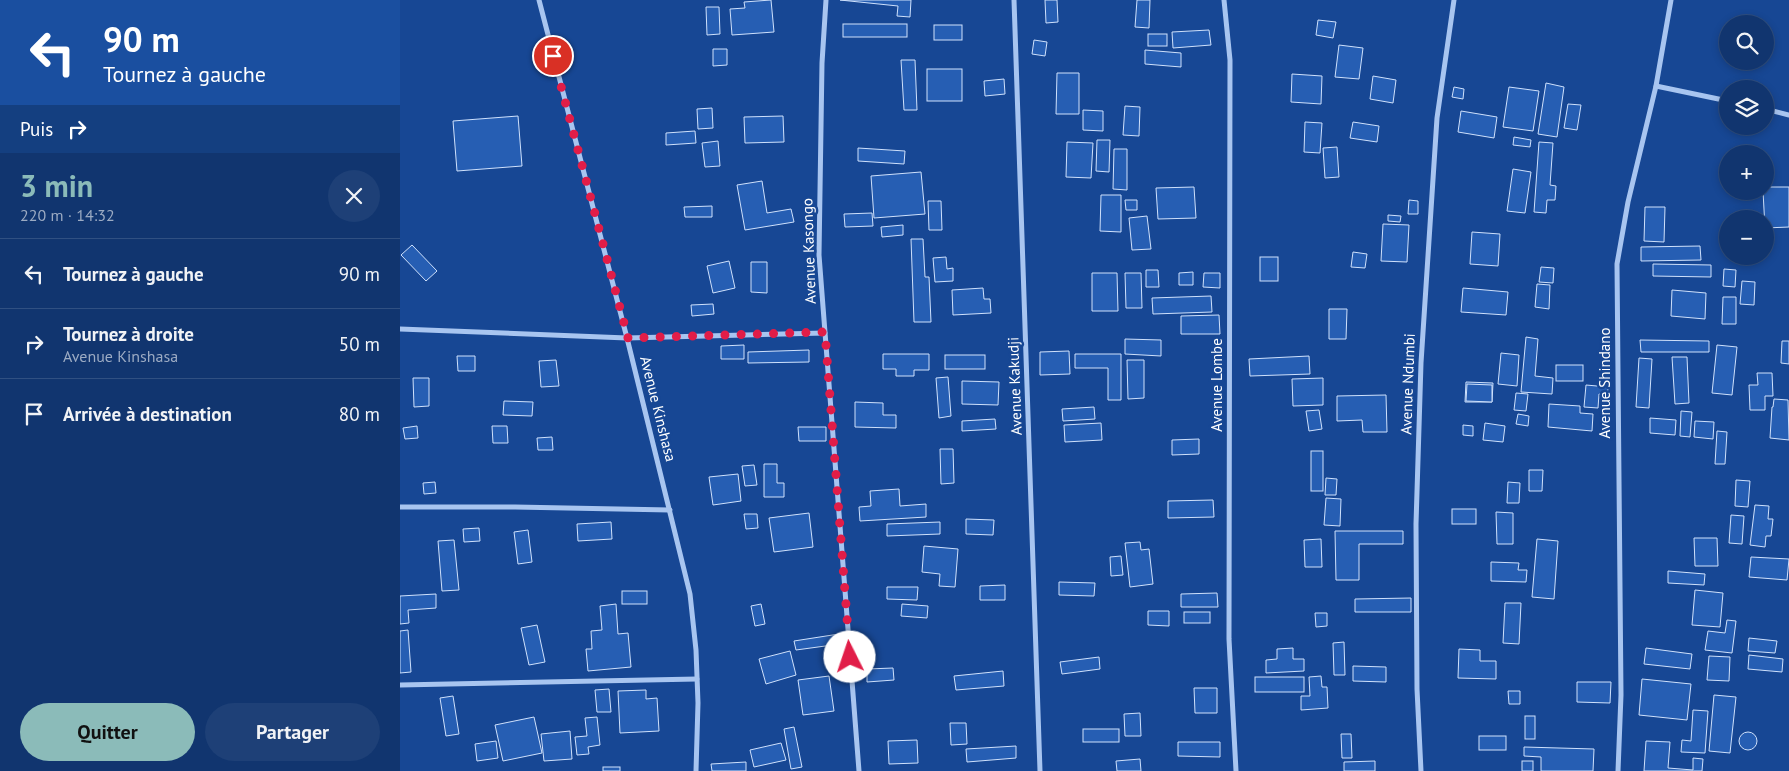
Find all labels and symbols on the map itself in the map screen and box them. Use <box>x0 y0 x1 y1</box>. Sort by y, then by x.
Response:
pin <box>532 35 574 77</box>
street label: Avenue Kasongo <box>797 198 820 304</box>
street label: Avenue Shindano <box>1595 327 1614 439</box>
street label: Avenue Ndumbi <box>1396 333 1419 435</box>
street label: Avenue Kakudji <box>1003 337 1026 436</box>
street label: Avenue Lombe <box>1207 338 1226 432</box>
street label: Avenue Kinshasa <box>636 354 681 464</box>
position arrow <box>823 630 875 682</box>

